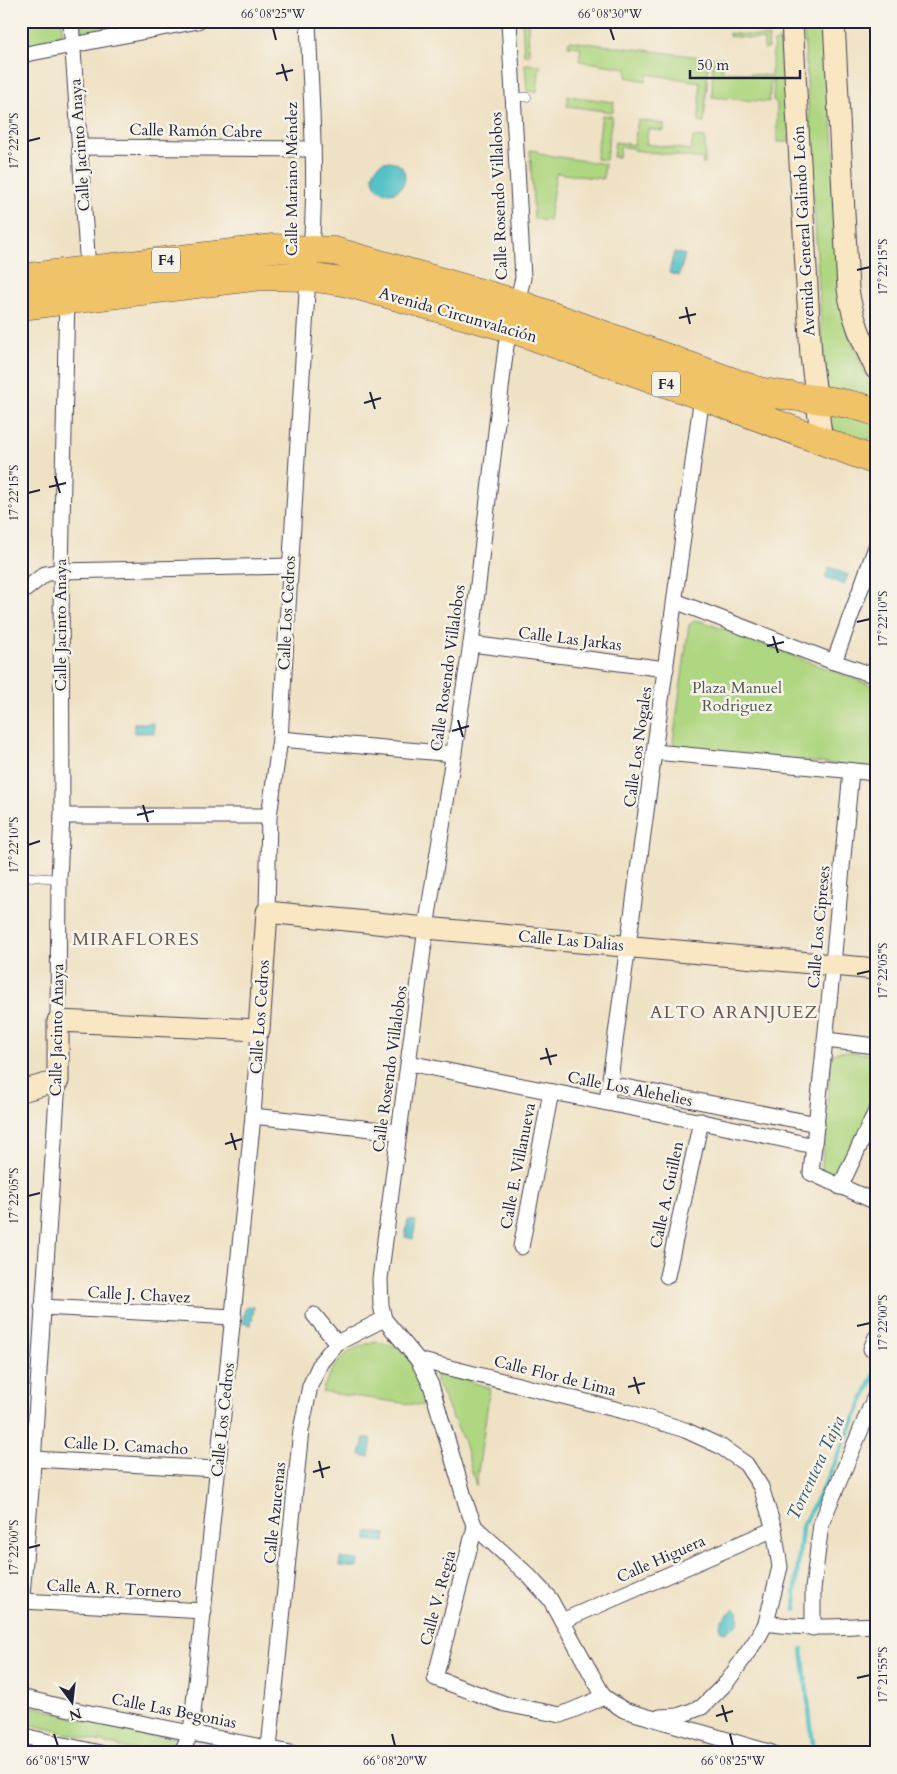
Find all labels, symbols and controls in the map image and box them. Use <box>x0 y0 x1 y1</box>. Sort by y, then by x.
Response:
text: 66°08'25"W <box>241 6 306 22</box>
text: 66°08'30"W <box>578 6 643 22</box>
scale bar <box>690 48 800 80</box>
text: 50 m <box>697 55 729 75</box>
street label: Calle Jacinto Anaya <box>64 78 96 212</box>
street label: Calle Mariano Méndez <box>281 102 303 256</box>
street label: Calle Rosendo Villalobos <box>485 111 513 281</box>
text: 17°22'20"S <box>6 113 22 169</box>
street label: Calle Ramón Cabre <box>129 119 263 143</box>
street label: Avenida General Galindo León <box>787 125 821 337</box>
text: 17°22'15"S <box>875 239 891 295</box>
road number: F4 <box>152 248 180 272</box>
street label: Avenida Circunvalación <box>376 282 540 348</box>
road number: F4 <box>652 372 680 396</box>
text: 17°22'15"S <box>6 465 22 521</box>
street label: Calle Los Cedros <box>273 555 301 671</box>
street label: Calle Jacinto Anaya <box>50 559 72 691</box>
street label: Calle Rosendo Villalobos <box>425 583 471 753</box>
text: 17°22'10"S <box>875 591 891 647</box>
street label: Calle Las Jarkas <box>517 622 623 656</box>
park label: Plaza Manuel Rodriguez <box>692 677 782 717</box>
street label: Calle Los Nogales <box>619 685 657 809</box>
text: 17°22'10"S <box>6 817 22 873</box>
street label: Calle Los Cipreses <box>803 865 835 989</box>
street label: Calle Las Dalias <box>517 925 625 957</box>
district label: MIRAFLORES <box>72 927 200 952</box>
text: 17°22'05"S <box>875 943 891 999</box>
street label: Calle Los Cedros <box>245 959 275 1075</box>
street label: Calle Jacinto Anaya <box>45 963 69 1097</box>
street label: Calle Rosendo Villalobos <box>367 984 413 1154</box>
district label: ALTO ARANJUEZ <box>650 1000 818 1025</box>
street label: Calle Los Alehelies <box>566 1066 694 1112</box>
street label: Calle E. Villanueva <box>495 1101 541 1231</box>
street label: Calle A. Guillen <box>645 1139 689 1251</box>
text: 17°22'05"S <box>6 1168 22 1224</box>
street label: Calle J. Chavez <box>87 1281 191 1309</box>
text: 17°22'00"S <box>875 1295 891 1351</box>
street label: Calle Flor de Lima <box>491 1350 619 1402</box>
street label: Calle Los Cedros <box>206 1362 240 1478</box>
water label: Torrentera Tajra <box>781 1412 851 1524</box>
street label: Calle D. Camacho <box>63 1432 189 1460</box>
street label: Calle Azucenas <box>259 1461 291 1565</box>
text: 17°22'00"S <box>6 1520 22 1576</box>
street label: Calle Higuera <box>613 1530 709 1588</box>
street label: Calle V. Regia <box>415 1548 461 1648</box>
street label: Calle A. R. Tornero <box>46 1574 182 1604</box>
text: 17°21'55"S <box>875 1647 891 1703</box>
north arrow <box>48 1676 98 1726</box>
street label: Calle Las Begonias <box>110 1688 238 1734</box>
text: N <box>67 1703 84 1725</box>
text: 66°08'15"W <box>26 1753 91 1769</box>
text: 66°08'20"W <box>363 1753 428 1769</box>
text: 66°08'25"W <box>701 1753 766 1769</box>

